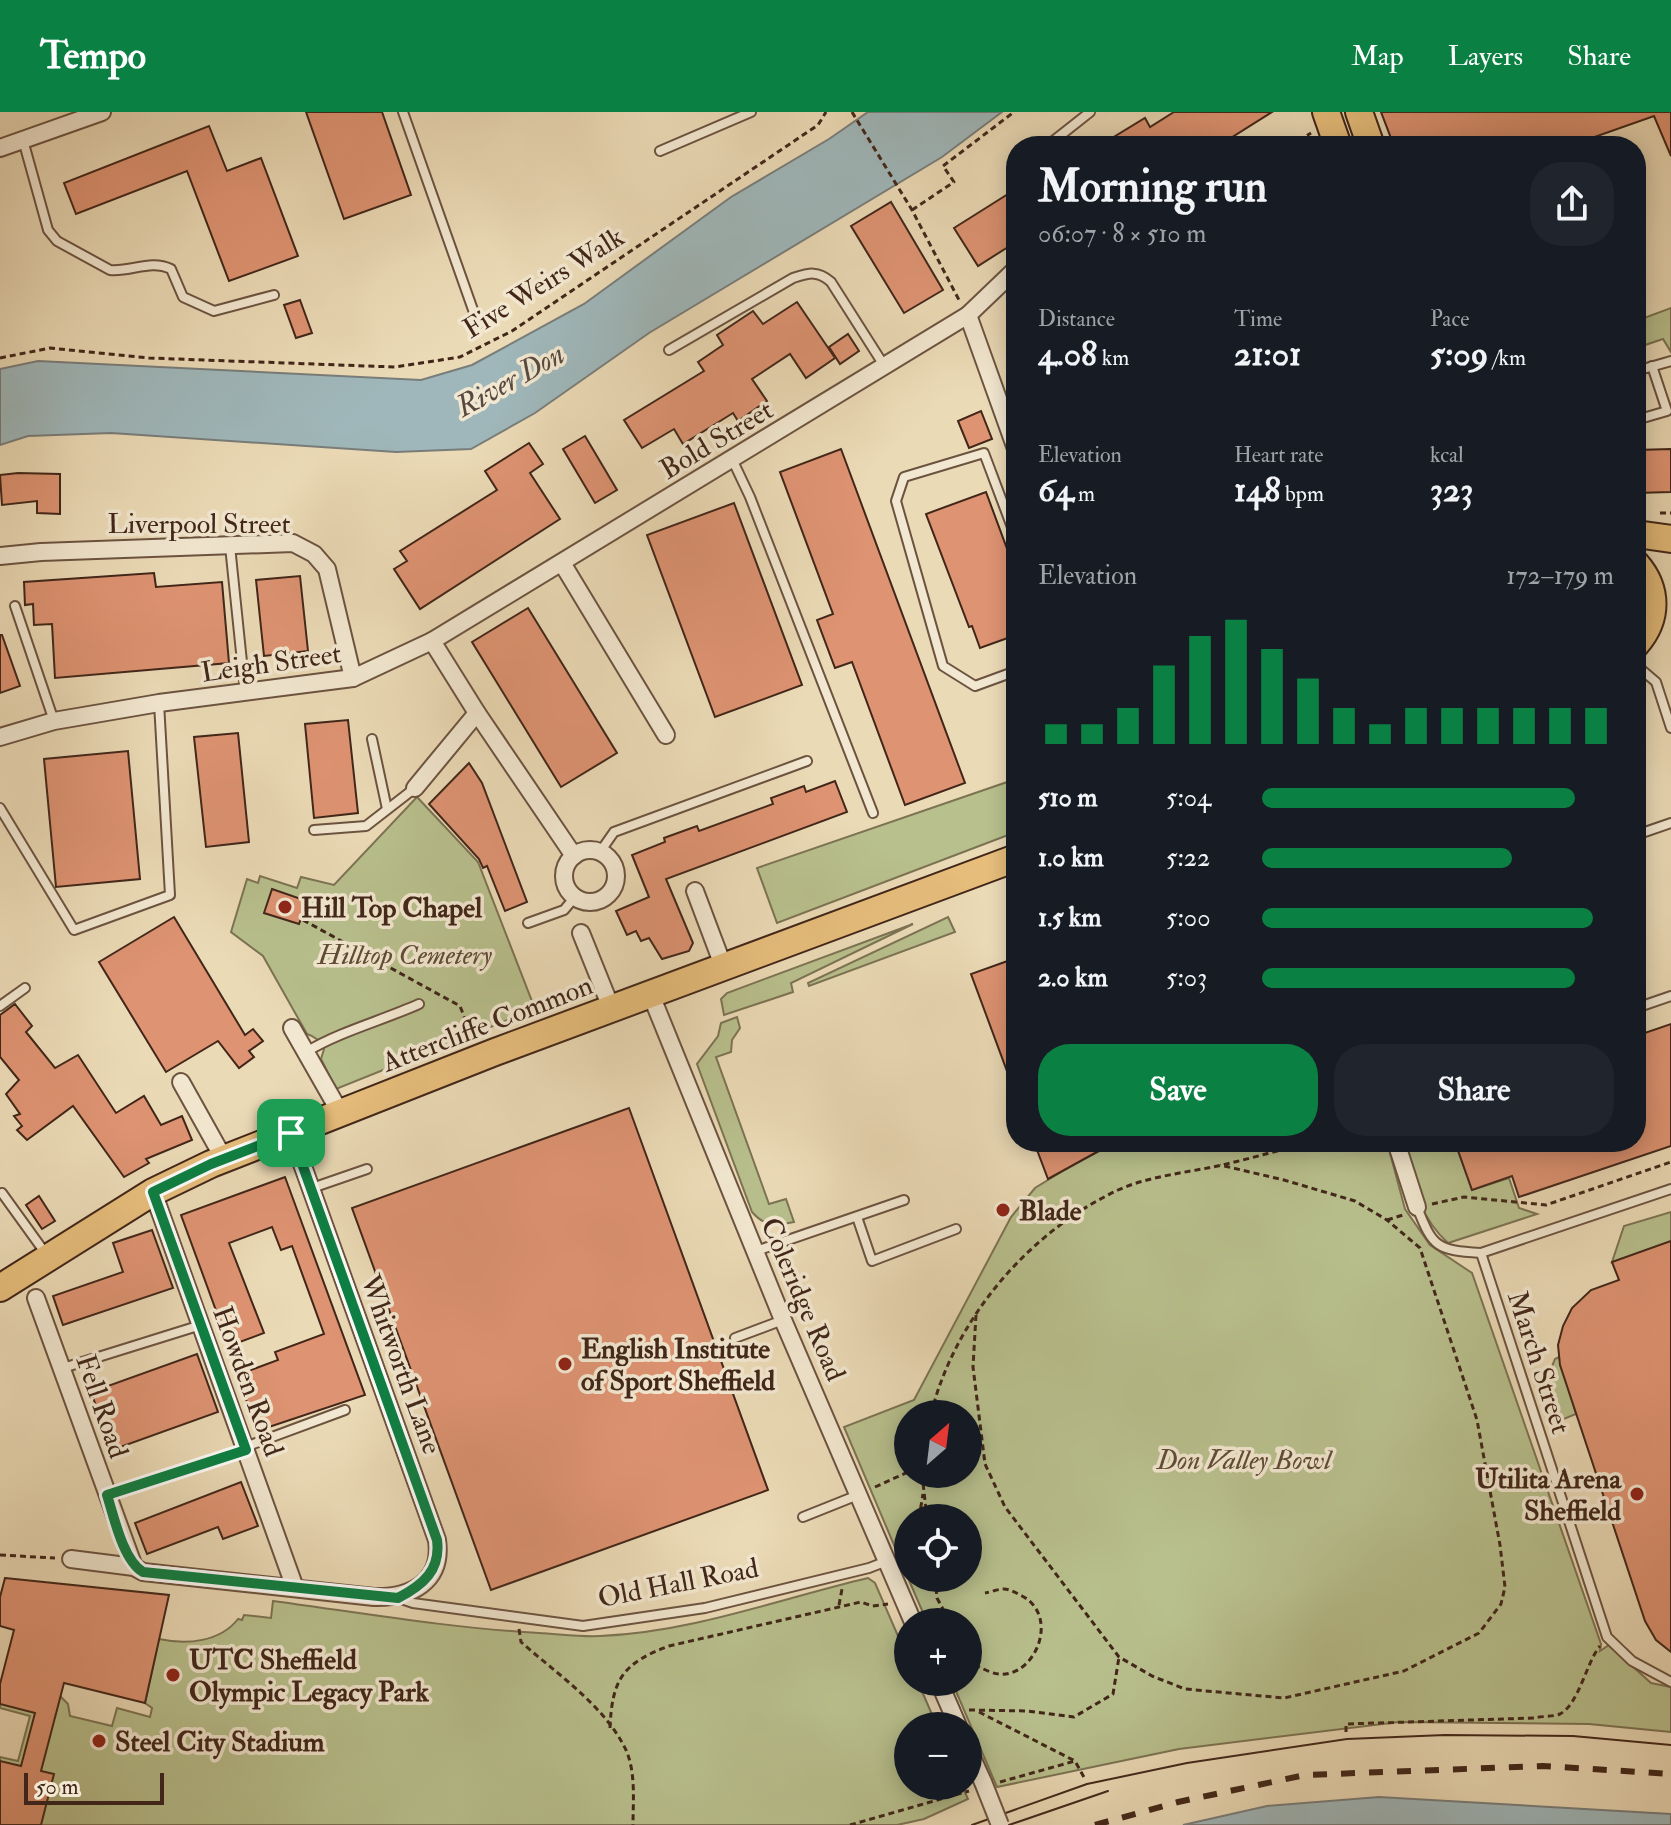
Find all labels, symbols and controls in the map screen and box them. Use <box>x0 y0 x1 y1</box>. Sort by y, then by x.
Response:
text: Tempo <box>40 32 146 80</box>
text: Map <box>1351 39 1404 74</box>
text: Layers <box>1448 39 1523 74</box>
text: Share <box>1567 39 1631 74</box>
text: Morning run <box>1038 160 1267 215</box>
button: share <box>1530 162 1614 246</box>
text: 06:07 · 8 × 510 m <box>1038 218 1206 250</box>
street label: Five Weirs Walk <box>457 220 631 347</box>
text: Distance <box>1038 305 1115 333</box>
text: Time <box>1234 305 1282 333</box>
text: Pace <box>1430 305 1469 333</box>
text: 4.08 <box>1038 333 1097 376</box>
text: 21:01 <box>1234 333 1301 376</box>
text: 5:09 <box>1430 333 1488 376</box>
water label: River Don <box>449 336 571 426</box>
text: km <box>1097 344 1129 372</box>
text: /km <box>1488 344 1526 372</box>
street label: Bold Street <box>654 393 780 488</box>
text: Elevation <box>1038 441 1122 469</box>
text: Heart rate <box>1234 441 1324 469</box>
text: kcal <box>1430 441 1464 469</box>
text: 64 <box>1038 469 1073 512</box>
text: 148 <box>1234 469 1280 512</box>
text: 323 <box>1430 469 1473 512</box>
text: m <box>1073 480 1095 508</box>
text: bpm <box>1280 480 1324 508</box>
street label: Liverpool Street <box>107 507 291 542</box>
text: Elevation <box>1038 560 1137 592</box>
text: 172–179 m <box>1506 560 1614 592</box>
street label: Leigh Street <box>199 636 344 691</box>
text: 510 m <box>1038 782 1098 814</box>
text: 5:04 <box>1166 782 1211 814</box>
text: 1.0 km <box>1038 842 1104 874</box>
text: 5:22 <box>1166 842 1210 874</box>
place label: Hill Top Chapel <box>301 891 483 926</box>
marker: Hill Top Chapel <box>276 898 294 916</box>
text: 1.5 km <box>1038 902 1101 934</box>
text: 5:00 <box>1166 902 1211 934</box>
park label: Hilltop Cemetery <box>316 938 493 973</box>
text: 2.0 km <box>1038 962 1108 994</box>
text: 5:03 <box>1166 962 1207 994</box>
street label: Attercliffe Common <box>376 968 598 1081</box>
button: Save <box>1038 1044 1318 1136</box>
button: Share <box>1334 1044 1614 1136</box>
pin <box>257 1099 325 1167</box>
icon: arrive <box>269 1111 313 1155</box>
place label: Blade <box>1019 1194 1082 1229</box>
marker: Blade <box>994 1201 1012 1219</box>
street label: Coleridge Road <box>753 1213 853 1387</box>
street label: Whitworth Lane <box>352 1269 449 1459</box>
street label: March Street <box>1499 1287 1578 1438</box>
street label: Howden Road <box>204 1302 291 1462</box>
place label: English Institute of Sport Sheffield <box>581 1332 775 1399</box>
street label: Fell Road <box>68 1350 136 1463</box>
marker: English Institute of Sport Sheffield <box>556 1355 574 1373</box>
north arrow <box>894 1400 982 1488</box>
map controls <box>894 1400 982 1800</box>
park label: Don Valley Bowl <box>1156 1443 1334 1478</box>
place label: Utilita Arena Sheffield <box>1475 1462 1622 1529</box>
marker: Utilita Arena Sheffield <box>1628 1485 1646 1503</box>
button: locate <box>894 1504 982 1592</box>
street label: Old Hall Road <box>595 1551 762 1616</box>
button: + <box>894 1608 982 1696</box>
place label: UTC Sheffield Olympic Legacy Park <box>189 1643 430 1710</box>
marker: UTC Sheffield Olympic Legacy Park <box>164 1666 182 1684</box>
button: − <box>894 1712 982 1800</box>
place label: Steel City Stadium <box>115 1725 325 1760</box>
marker: Steel City Stadium <box>90 1732 108 1750</box>
scale bar <box>24 1769 164 1805</box>
text: 50 m <box>36 1773 78 1801</box>

